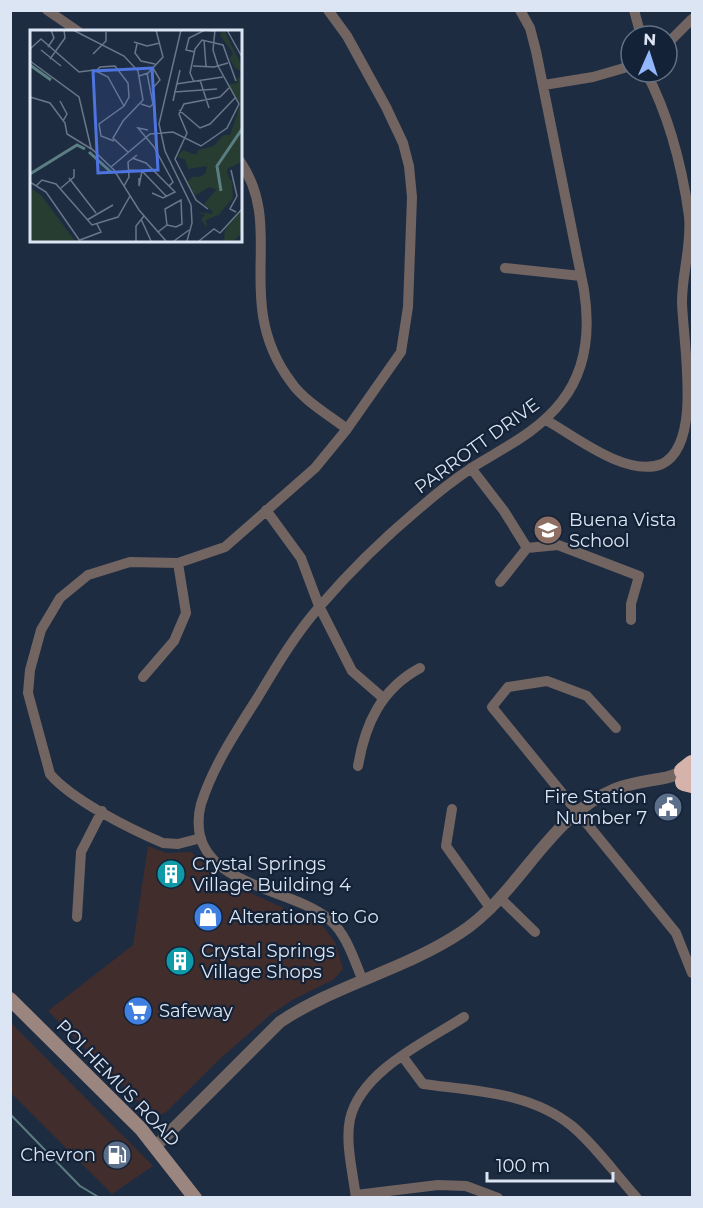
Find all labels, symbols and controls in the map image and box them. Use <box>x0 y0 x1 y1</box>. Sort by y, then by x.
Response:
north arrow <box>619 24 679 84</box>
inset map <box>30 30 242 242</box>
text: N <box>643 30 657 49</box>
street label: PARROTT DRIVE <box>410 393 544 499</box>
place label: Buena Vista School <box>569 509 676 552</box>
school or university icon: Buena Vista School <box>532 514 564 546</box>
place label: Fire Station Number 7 <box>544 786 647 829</box>
public building icon: Fire Station Number 7 <box>652 791 684 823</box>
place label: Crystal Springs Village Building 4 <box>192 853 351 896</box>
building icon: Crystal Springs Village Building 4 <box>155 858 187 890</box>
shop icon: Alterations to Go <box>192 901 224 933</box>
place label: Alterations to Go <box>229 906 379 928</box>
place label: Crystal Springs Village Shops <box>201 940 335 983</box>
building icon: Crystal Springs Village Shops <box>164 945 196 977</box>
supermarket icon: Safeway <box>122 995 154 1027</box>
place label: Safeway <box>159 1000 233 1022</box>
street label: POLHEMUS ROAD <box>52 1015 184 1151</box>
fuel station icon: Chevron <box>101 1139 133 1171</box>
place label: Chevron <box>20 1144 96 1166</box>
scale bar <box>487 1145 613 1183</box>
text: 100 m <box>496 1155 550 1177</box>

